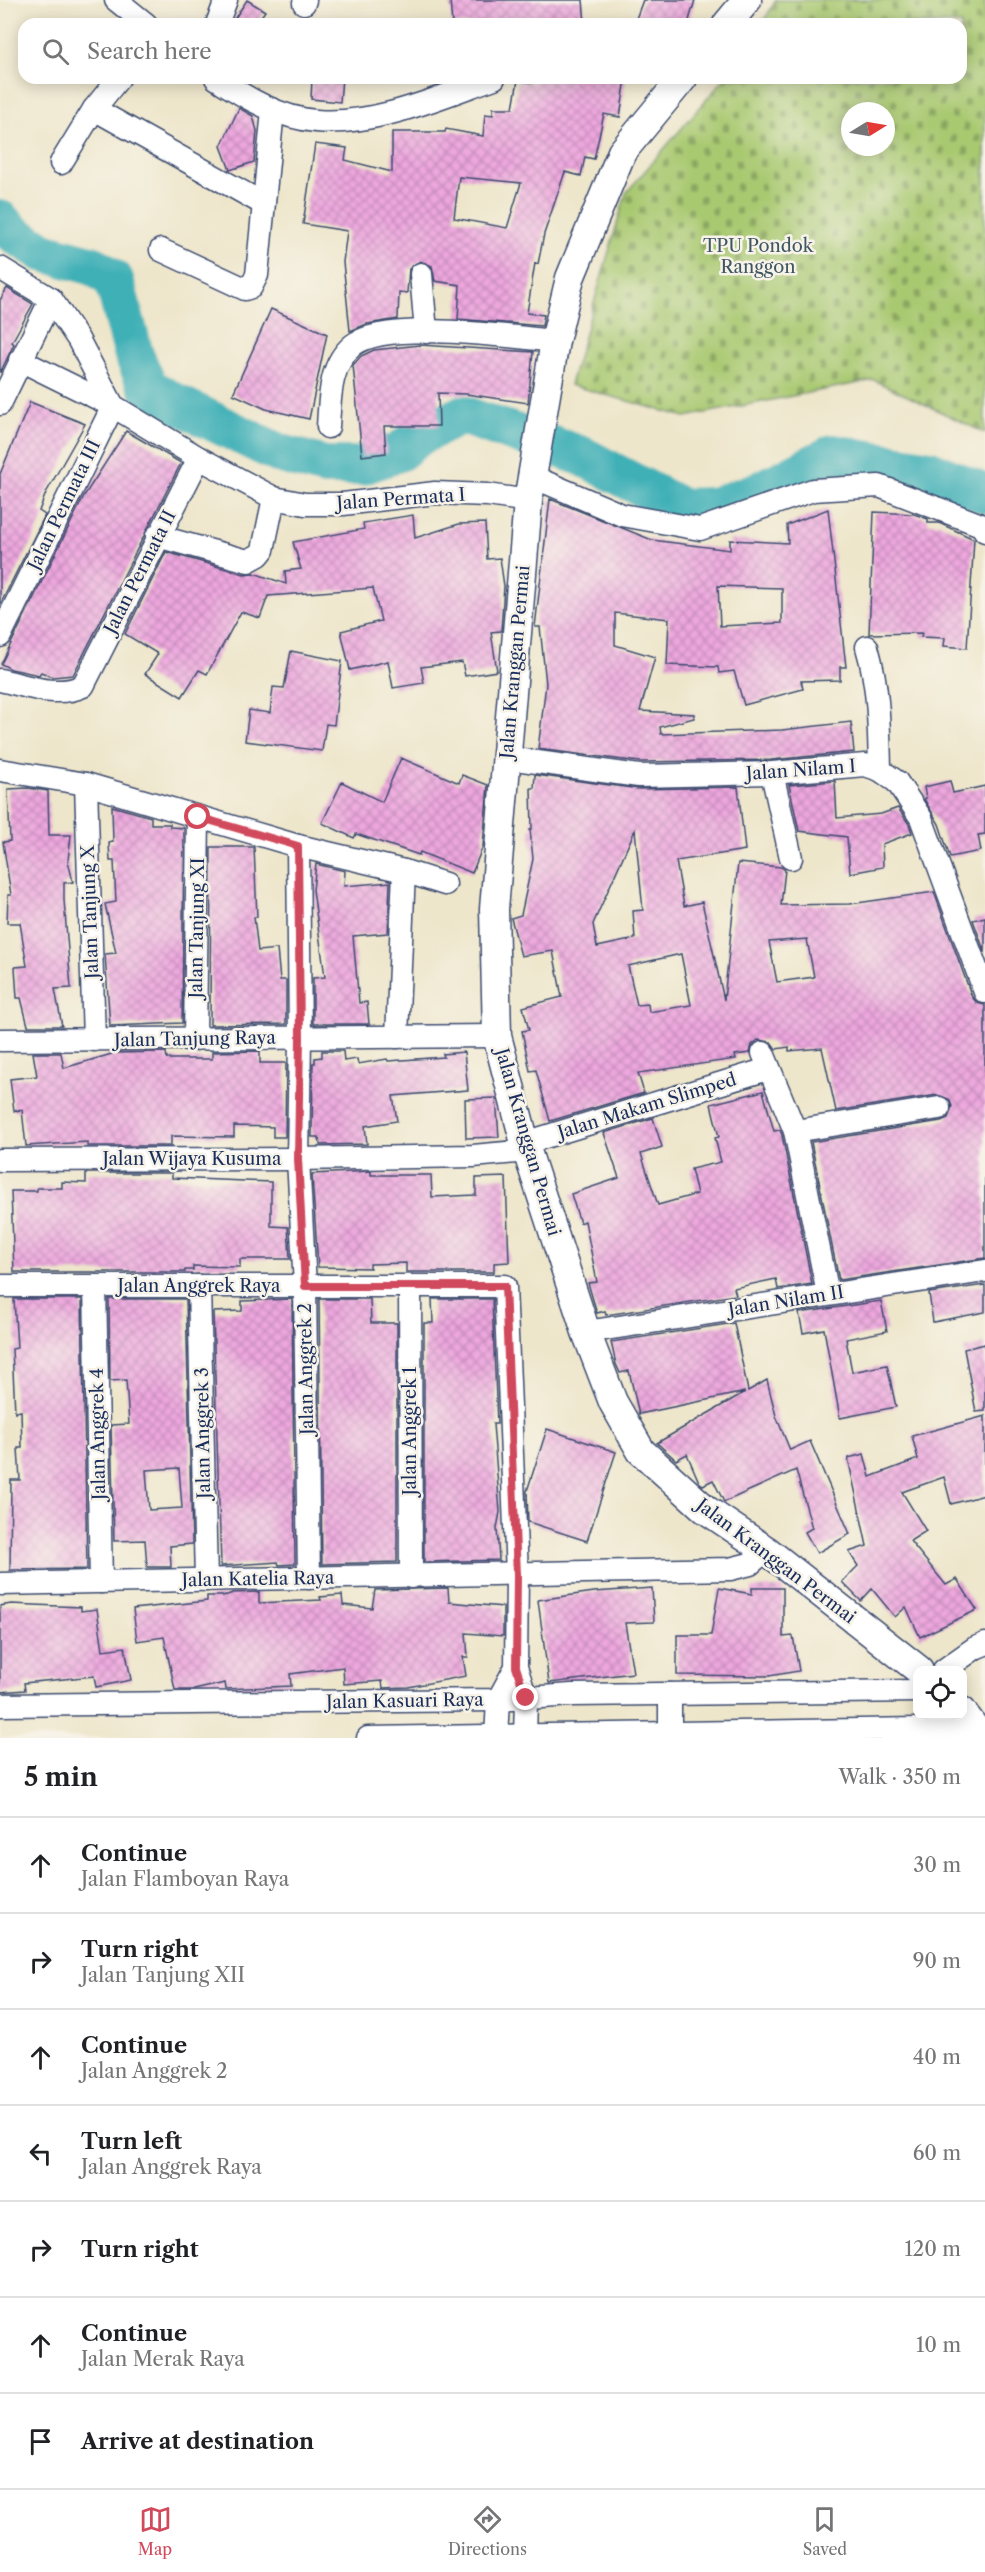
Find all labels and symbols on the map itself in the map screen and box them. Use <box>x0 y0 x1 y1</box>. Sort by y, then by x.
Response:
north arrow <box>841 102 895 156</box>
park label: TPU Pondok Ranggon <box>703 235 815 278</box>
street label: Jalan Permata III <box>22 436 105 577</box>
street label: Jalan Permata I <box>333 484 466 515</box>
street label: Jalan Permata II <box>98 506 181 640</box>
street label: Jalan Kranggan Permai <box>495 564 534 763</box>
street label: Jalan Nilam I <box>742 755 857 785</box>
route start <box>184 803 210 829</box>
street label: Jalan Tanjung X <box>77 844 103 982</box>
street label: Jalan Tanjung XI <box>185 857 209 1002</box>
street label: Jalan Tanjung Raya <box>111 1027 276 1051</box>
street label: Jalan Kranggan Permai <box>490 1043 565 1239</box>
street label: Jalan Makam Slimped <box>552 1068 739 1145</box>
street label: Jalan Wijaya Kusuma <box>99 1148 282 1170</box>
street label: Jalan Anggrek Raya <box>115 1275 281 1297</box>
street label: Jalan Nilam II <box>724 1281 845 1321</box>
street label: Jalan Anggrek 2 <box>294 1303 318 1438</box>
street label: Jalan Anggrek 1 <box>399 1366 421 1499</box>
street label: Jalan Anggrek 3 <box>191 1367 215 1502</box>
street label: Jalan Anggrek 4 <box>86 1368 110 1503</box>
street label: Jalan Kranggan Permai <box>689 1492 861 1628</box>
street label: Jalan Katelia Raya <box>179 1567 335 1591</box>
route end <box>512 1684 538 1710</box>
street label: Jalan Kasuari Raya <box>323 1689 484 1713</box>

